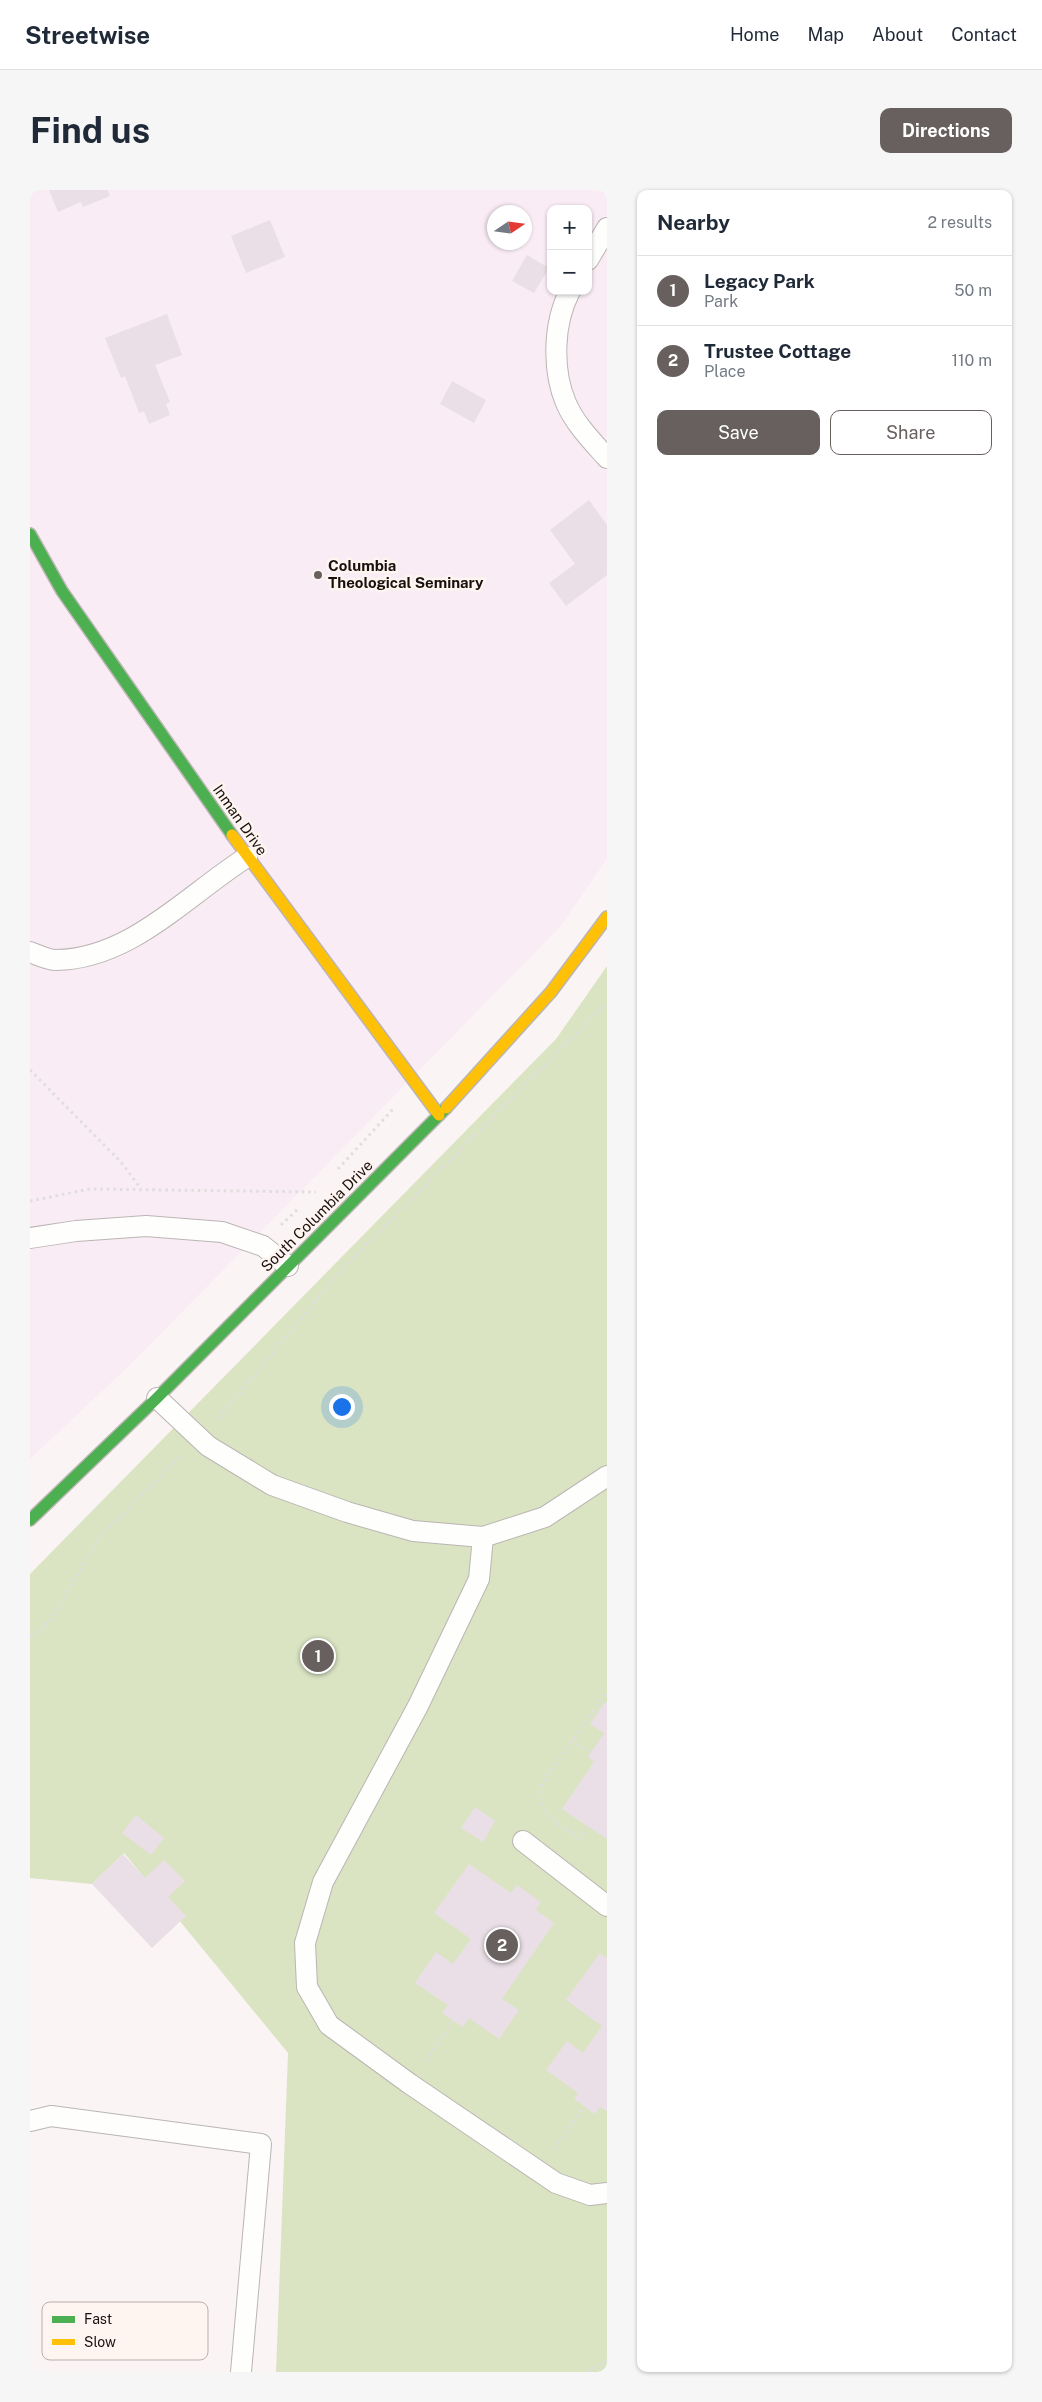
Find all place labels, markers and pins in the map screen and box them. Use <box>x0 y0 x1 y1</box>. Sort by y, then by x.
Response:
place label: Columbia Theological Seminary <box>328 557 484 591</box>
marker: Columbia Theological Seminary <box>312 569 324 581</box>
pin: 1 <box>302 1637 334 1675</box>
pin: 2 <box>486 1926 518 1964</box>

